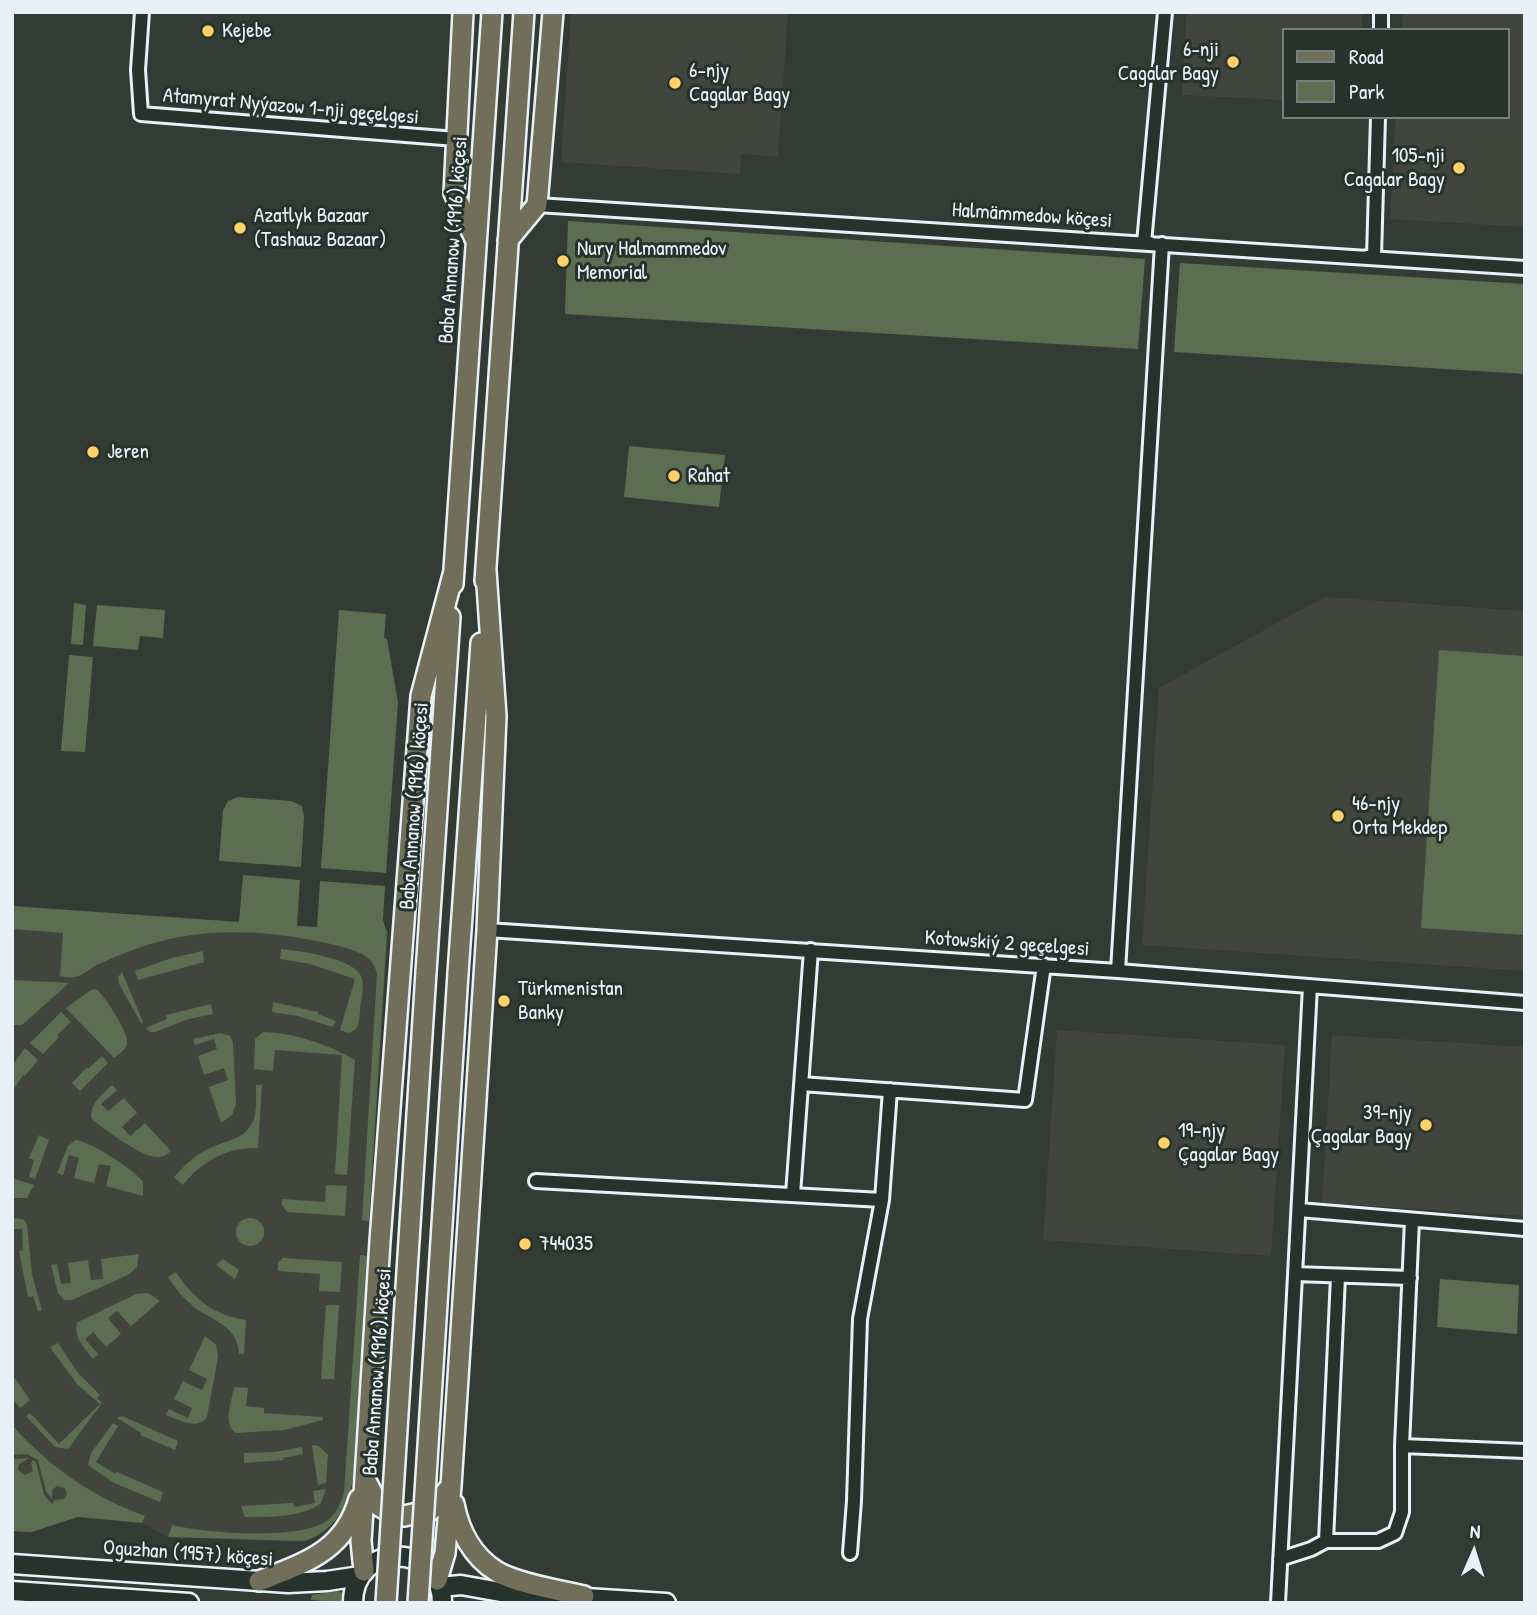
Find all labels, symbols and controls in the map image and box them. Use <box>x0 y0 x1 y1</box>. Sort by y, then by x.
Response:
place label: Kejebe <box>222 18 272 44</box>
marker: Kejebe <box>200 23 216 39</box>
legend <box>1282 28 1509 119</box>
place label: 6-nji Cagalar Bagy <box>1118 37 1219 87</box>
text: Road <box>1349 42 1383 71</box>
marker: 6-nji Cagalar Bagy <box>1225 54 1241 70</box>
place label: 6-njy Cagalar Bagy <box>689 58 790 108</box>
marker: 6-njy Cagalar Bagy <box>667 75 683 91</box>
text: Park <box>1349 77 1384 106</box>
street label: Atamyrat Nyýazow 1-nji geçelgesi <box>162 83 420 131</box>
street label: Baba Annanow (1916) köçesi <box>434 135 474 345</box>
place label: 105-nji Cagalar Bagy <box>1344 143 1445 193</box>
marker: 105-nji Cagalar Bagy <box>1451 160 1467 176</box>
street label: Halmämmedow köçesi <box>951 198 1113 234</box>
place label: Azatlyk Bazaar (Tashauz Bazaar) <box>254 203 386 253</box>
marker: Azatlyk Bazaar (Tashauz Bazaar) <box>232 220 248 236</box>
place label: Nury Halmammedov Memorial <box>577 236 726 286</box>
marker: Nury Halmammedov Memorial <box>555 253 571 269</box>
place label: Jeren <box>107 439 149 465</box>
marker: Jeren <box>85 444 101 460</box>
place label: Rahat <box>688 463 730 489</box>
marker: Rahat <box>666 468 682 484</box>
street label: Baba Annanow (1916) köçesi <box>395 701 435 911</box>
place label: 46-njy Orta Mekdep <box>1352 791 1447 841</box>
marker: 46-njy Orta Mekdep <box>1330 808 1346 824</box>
street label: Kotowskiý 2 geçelgesi <box>924 926 1090 962</box>
place label: Türkmenistan Banky <box>518 976 623 1026</box>
marker: Türkmenistan Banky <box>496 993 512 1009</box>
place label: 39-njy Çagalar Bagy <box>1311 1100 1412 1150</box>
marker: 39-njy Çagalar Bagy <box>1418 1117 1434 1133</box>
place label: 19-njy Çagalar Bagy <box>1178 1118 1279 1168</box>
marker: 19-njy Çagalar Bagy <box>1156 1135 1172 1151</box>
place label: 744035 <box>539 1231 593 1257</box>
marker: 744035 <box>517 1236 533 1252</box>
street label: Baba Annanow (1916) köçesi <box>358 1267 398 1477</box>
north arrow <box>1439 1517 1509 1587</box>
text: N <box>1469 1518 1481 1544</box>
street label: Oguzhan (1957) köçesi <box>102 1535 274 1573</box>

